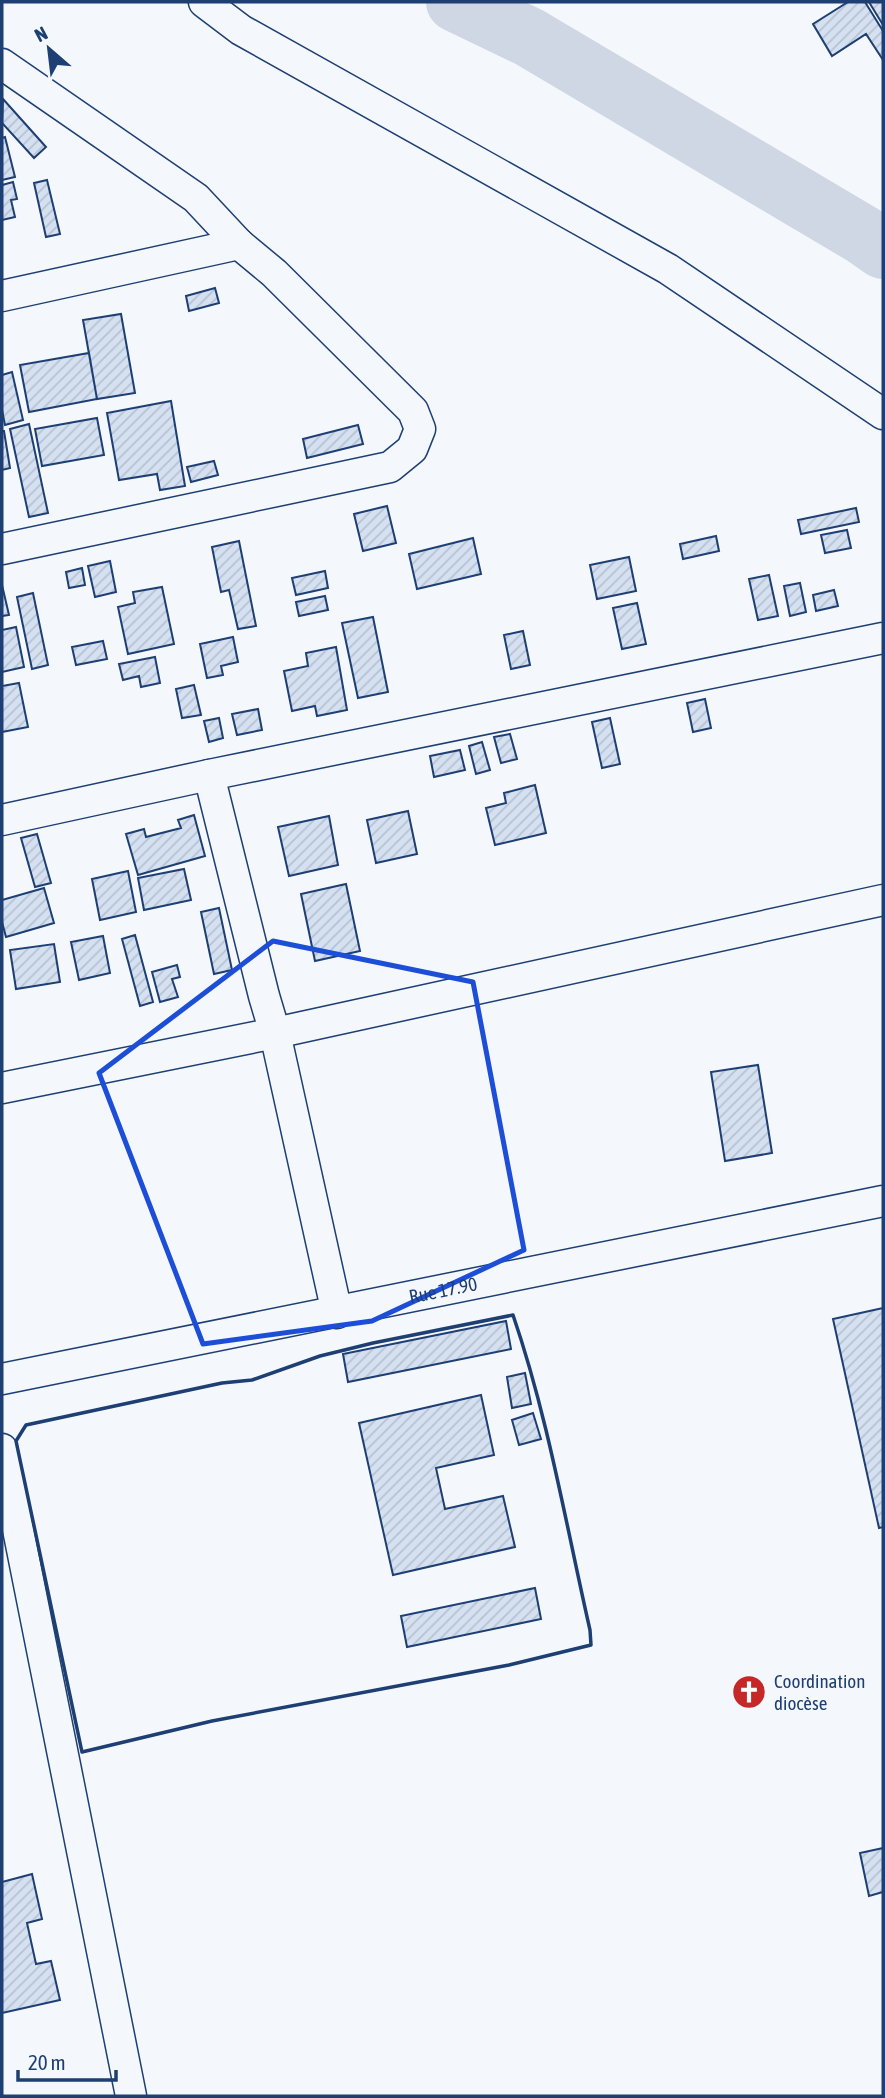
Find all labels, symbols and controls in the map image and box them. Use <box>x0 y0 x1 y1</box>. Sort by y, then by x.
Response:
north arrow <box>14 14 84 84</box>
text: N <box>31 22 51 46</box>
street label: Rue 17.90 <box>407 1272 479 1308</box>
place label: Coordination diocèse <box>774 1670 865 1714</box>
church icon: Coordination diocèse <box>730 1673 768 1711</box>
scale bar <box>18 2038 116 2082</box>
text: 20 m <box>28 2050 66 2074</box>

